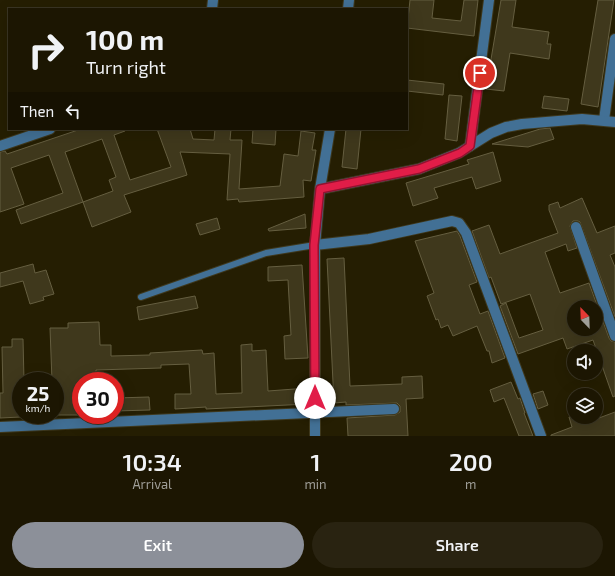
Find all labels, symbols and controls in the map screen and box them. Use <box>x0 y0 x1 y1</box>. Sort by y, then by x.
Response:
text: 100 m <box>86 22 164 56</box>
icon: right <box>20 24 72 76</box>
text: Turn right <box>86 56 166 78</box>
pin <box>463 56 497 90</box>
icon: arrive <box>469 62 491 84</box>
icon: left <box>62 100 84 122</box>
text: Then <box>20 102 54 120</box>
north arrow <box>567 300 603 336</box>
map controls <box>567 300 603 424</box>
button: sound <box>567 344 603 380</box>
speed limit sign: 30 <box>72 372 124 424</box>
position arrow <box>294 377 336 419</box>
text: 25 <box>27 381 49 405</box>
button: layers <box>567 388 603 424</box>
text: km/h <box>26 402 50 414</box>
text: 10:34 <box>122 447 182 476</box>
text: 1 <box>310 447 320 476</box>
text: 200 <box>449 447 493 476</box>
text: Arrival <box>132 476 172 492</box>
text: min <box>304 476 327 492</box>
text: m <box>465 476 476 492</box>
button: Exit <box>12 522 304 568</box>
button: Share <box>312 522 603 568</box>

